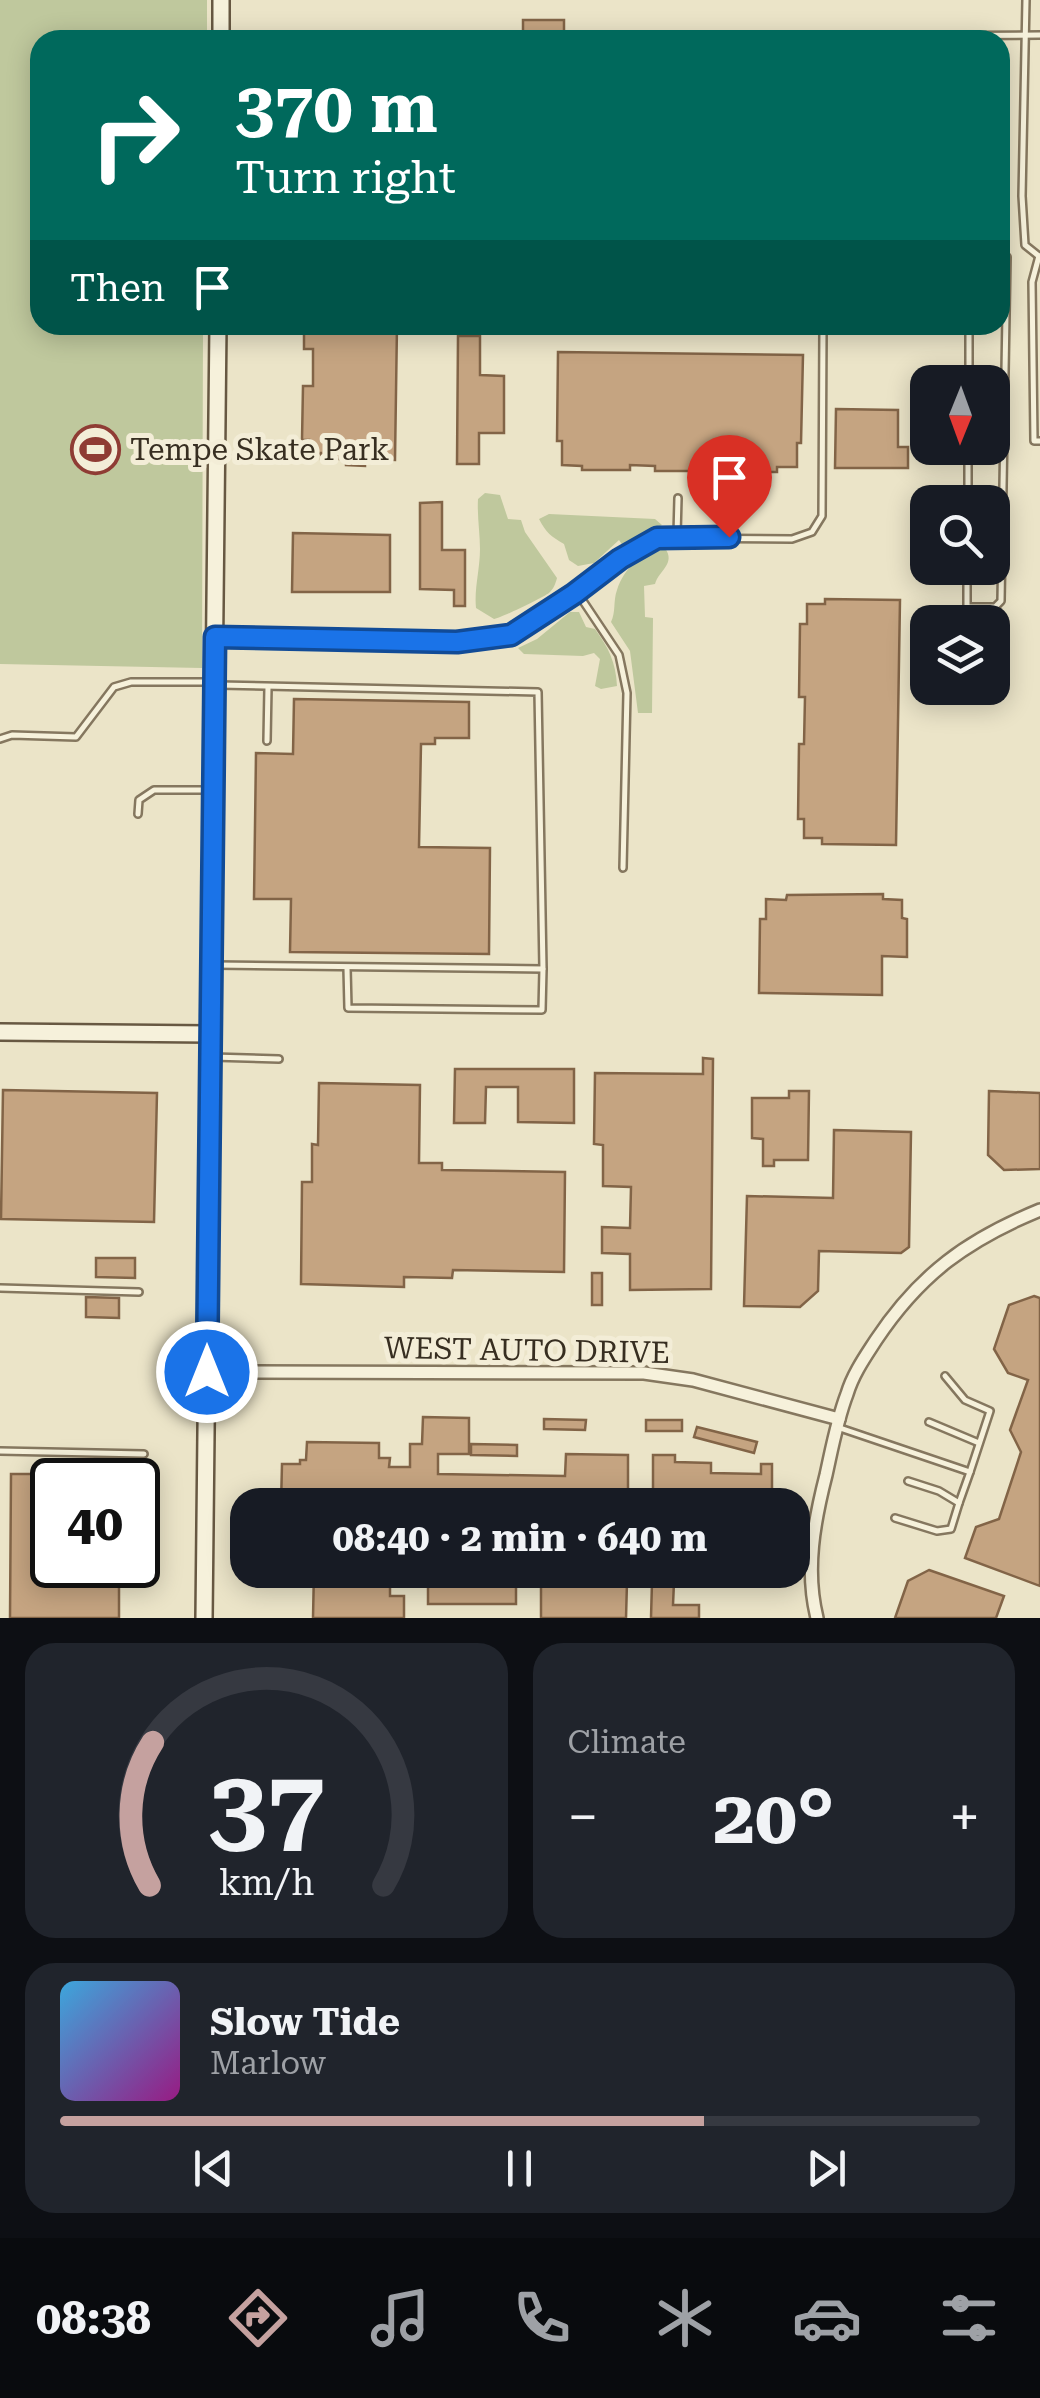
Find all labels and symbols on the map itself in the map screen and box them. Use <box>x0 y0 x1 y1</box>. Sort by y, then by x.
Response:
north arrow <box>910 365 1010 465</box>
sports icon: Tempe Skate Park <box>69 423 121 475</box>
place label: Tempe Skate Park <box>130 432 389 467</box>
pin <box>687 435 772 538</box>
position arrow <box>155 1320 259 1424</box>
street label: WEST AUTO DRIVE <box>384 1330 670 1370</box>
speed limit sign: 40 <box>30 1458 160 1588</box>

